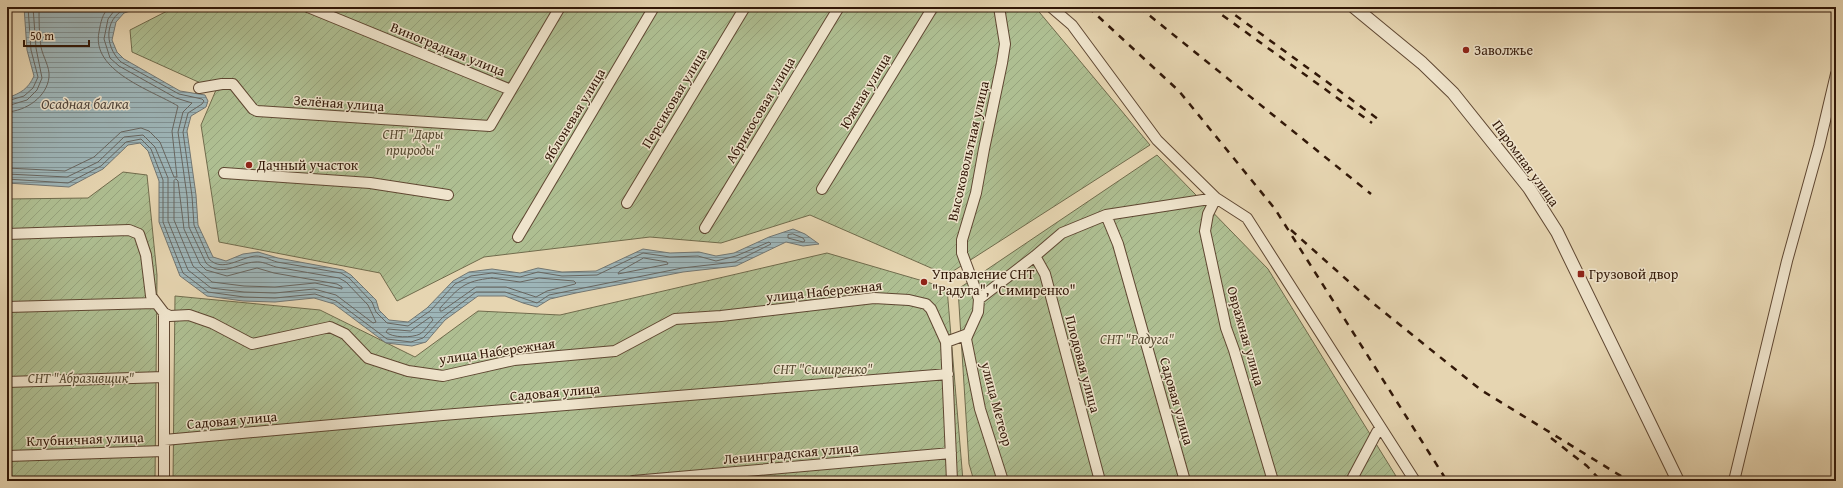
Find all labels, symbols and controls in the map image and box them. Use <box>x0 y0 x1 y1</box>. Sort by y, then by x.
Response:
street label: Виноградная улица <box>388 17 509 81</box>
scale bar <box>24 22 89 48</box>
text: 50 m <box>30 27 54 44</box>
place label: Заволжье <box>1474 40 1533 60</box>
street label: Персиковая улица <box>636 44 712 152</box>
marker: Заволжье <box>1461 45 1471 55</box>
street label: Южная улица <box>835 49 896 133</box>
street label: Абрикосовая улица <box>720 53 800 167</box>
street label: Яблоневая улица <box>538 64 610 167</box>
street label: Высоковольтная улица <box>942 79 994 223</box>
street label: Зелёная улица <box>293 90 385 116</box>
water label: Осадная балка <box>41 93 129 114</box>
street label: Паромная улица <box>1488 115 1565 211</box>
park label: СНТ "Дары природы" <box>382 124 444 160</box>
place label: Дачный участок <box>256 155 359 175</box>
marker: Дачный участок <box>244 160 254 170</box>
place label: Управление СНТ "Радуга", "Симиренко" <box>932 264 1076 300</box>
place label: Грузовой двор <box>1589 264 1679 284</box>
marker: Грузовой двор <box>1576 269 1586 279</box>
street label: улица Набережная <box>764 275 883 307</box>
marker: Управление СНТ "Радуга", "Симиренко" <box>919 277 929 287</box>
street label: Овражная улица <box>1222 284 1270 388</box>
street label: Плодовая улица <box>1060 313 1106 415</box>
park label: СНТ "Радуга" <box>1100 329 1174 349</box>
street label: улица Набережная <box>437 333 556 369</box>
street label: Садовая улица <box>1155 355 1199 448</box>
park label: СНТ "Симиренко" <box>773 359 873 379</box>
street label: улица Метеор <box>976 359 1018 449</box>
park label: СНТ "Абразивщик" <box>28 368 135 388</box>
street label: Садовая улица <box>509 378 601 406</box>
street label: Садовая улица <box>186 406 278 434</box>
street label: Клубничная улица <box>26 427 144 451</box>
street label: Ленинградская улица <box>722 437 860 469</box>

